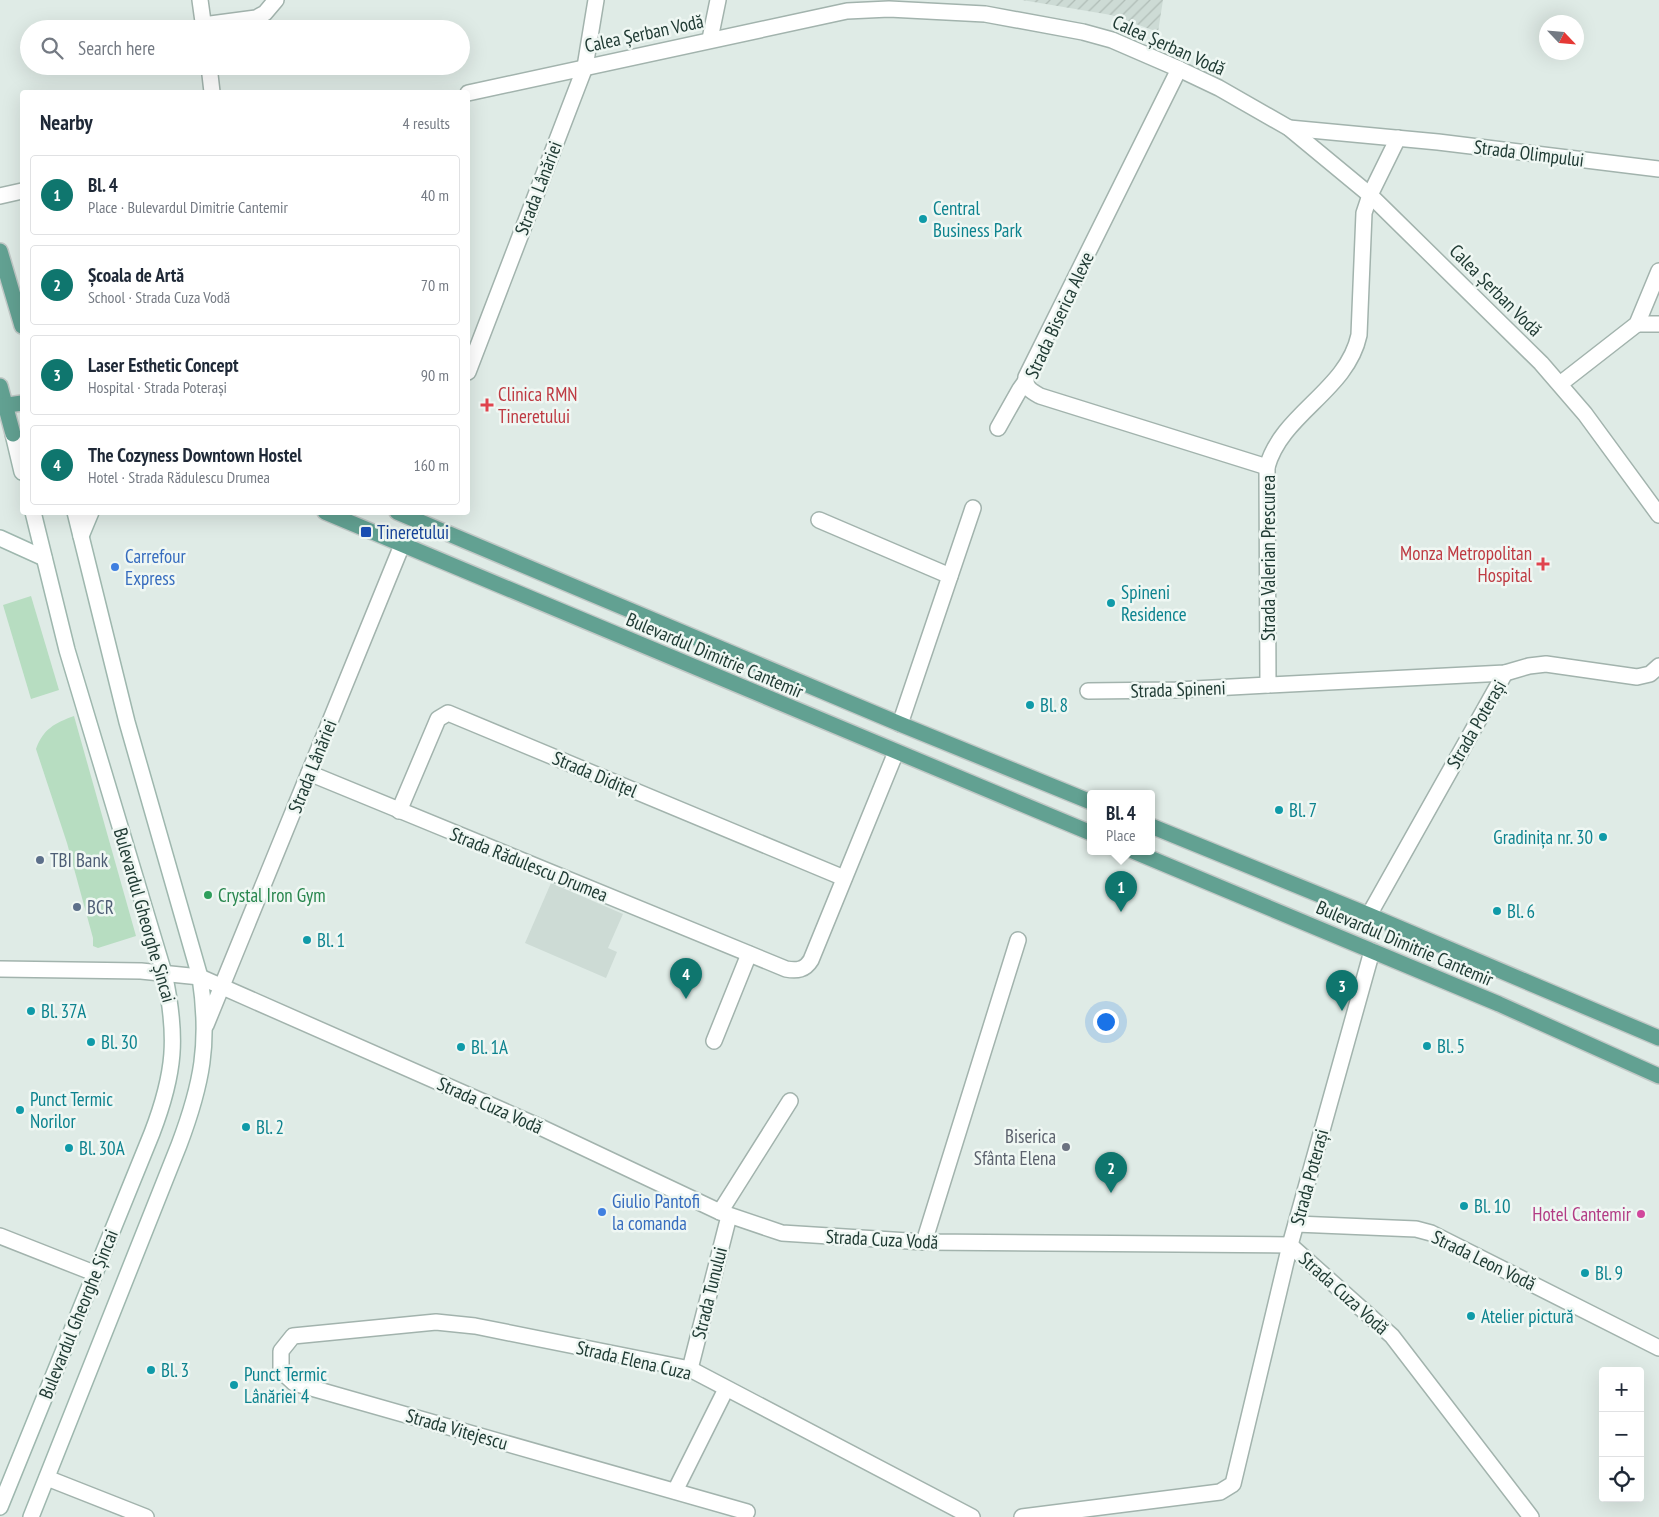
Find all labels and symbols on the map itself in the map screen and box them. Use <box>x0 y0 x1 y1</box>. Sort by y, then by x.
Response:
street label: Calea Șerban Vodă <box>582 9 706 57</box>
street label: Calea Șerban Vodă <box>1109 9 1229 81</box>
north arrow <box>1539 15 1584 60</box>
street label: Strada Olimpului <box>1473 134 1585 172</box>
street label: Strada Lânăriei <box>509 138 567 238</box>
place label: Central Business Park <box>933 196 1023 242</box>
marker: Central Business Park <box>917 213 929 225</box>
street label: Calea Șerban Vodă <box>1445 239 1547 341</box>
street label: Strada Biserica Alexe <box>1019 248 1099 382</box>
place label: Clinica RMN Tineretului <box>498 382 578 428</box>
marker: Clinica RMN Tineretului <box>480 398 494 412</box>
street label: Strada Valerian Prescurea <box>1256 475 1280 641</box>
place label: Tineretului <box>377 520 449 544</box>
marker: Tineretului <box>359 525 373 539</box>
place label: Monza Metropolitan Hospital <box>1400 541 1533 587</box>
place label: Carrefour Express <box>125 544 186 590</box>
marker: Monza Metropolitan Hospital <box>1536 557 1550 571</box>
marker: Carrefour Express <box>109 561 121 573</box>
place label: Spineni Residence <box>1121 580 1187 626</box>
marker: Spineni Residence <box>1105 597 1117 609</box>
street label: Bulevardul Dimitrie Cantemir <box>623 607 808 704</box>
street label: Strada Spineni <box>1130 675 1226 703</box>
street label: Strada Poterași <box>1441 675 1511 773</box>
place label: Bl. 8 <box>1040 693 1068 717</box>
marker: Bl. 8 <box>1024 699 1036 711</box>
street label: Strada Lânăriei <box>282 716 342 816</box>
street label: Strada Didițel <box>549 745 642 803</box>
place label: Bl. 7 <box>1289 798 1317 822</box>
marker: Bl. 7 <box>1273 804 1285 816</box>
street label: Strada Rădulescu Drumea <box>447 821 611 907</box>
street label: Bulevardul Gheorghe Șincai <box>109 825 181 1005</box>
place label: Gradinița nr. 30 <box>1493 825 1593 849</box>
marker: Gradinița nr. 30 <box>1597 831 1609 843</box>
place label: TBI Bank <box>50 848 109 872</box>
marker: TBI Bank <box>34 854 46 866</box>
pin: 1 <box>1105 871 1137 912</box>
place label: Crystal Iron Gym <box>218 883 326 907</box>
marker: Crystal Iron Gym <box>202 889 214 901</box>
place label: BCR <box>87 895 114 919</box>
street label: Bulevardul Dimitrie Cantemir <box>1313 895 1498 992</box>
place label: Bl. 6 <box>1507 899 1535 923</box>
marker: BCR <box>71 901 83 913</box>
marker: Bl. 6 <box>1491 905 1503 917</box>
place label: Bl. 1 <box>317 928 345 952</box>
marker: Bl. 1 <box>301 934 313 946</box>
pin: 4 <box>670 958 702 999</box>
pin: 3 <box>1326 970 1358 1011</box>
place label: Bl. 37A <box>41 999 86 1023</box>
marker: Bl. 37A <box>25 1005 37 1017</box>
your location <box>1093 1009 1119 1035</box>
place label: Bl. 30 <box>101 1030 138 1054</box>
place label: Bl. 5 <box>1437 1034 1465 1058</box>
place label: Bl. 1A <box>471 1035 508 1059</box>
marker: Bl. 30 <box>85 1036 97 1048</box>
marker: Bl. 5 <box>1421 1040 1433 1052</box>
marker: Bl. 1A <box>455 1041 467 1053</box>
street label: Strada Cuza Vodă <box>434 1071 546 1139</box>
place label: Punct Termic Norilor <box>30 1087 113 1133</box>
marker: Punct Termic Norilor <box>14 1104 26 1116</box>
place label: Bl. 2 <box>256 1115 284 1139</box>
marker: Bl. 2 <box>240 1121 252 1133</box>
place label: Biserica Sfânta Elena <box>974 1124 1056 1170</box>
street label: Strada Poterași <box>1285 1126 1333 1228</box>
place label: Bl. 30A <box>79 1136 125 1160</box>
marker: Biserica Sfânta Elena <box>1060 1141 1072 1153</box>
marker: Bl. 30A <box>63 1142 75 1154</box>
pin: 2 <box>1095 1152 1127 1193</box>
place label: Giulio Pantofi la comanda <box>612 1189 700 1235</box>
place label: Bl. 10 <box>1474 1194 1511 1218</box>
marker: Bl. 10 <box>1458 1200 1470 1212</box>
place label: Hotel Cantemir <box>1532 1202 1632 1226</box>
marker: Giulio Pantofi la comanda <box>596 1206 608 1218</box>
marker: Hotel Cantemir <box>1635 1208 1647 1220</box>
street label: Strada Cuza Vodă <box>825 1224 939 1254</box>
street label: Strada Leon Vodă <box>1428 1224 1540 1296</box>
street label: Bulevardul Gheorghe Șincai <box>33 1226 123 1402</box>
street label: Strada Tunului <box>686 1244 732 1342</box>
street label: Strada Cuza Vodă <box>1294 1246 1394 1340</box>
place label: Bl. 9 <box>1595 1261 1623 1285</box>
marker: Bl. 9 <box>1579 1267 1591 1279</box>
place label: Atelier pictură <box>1481 1304 1574 1328</box>
marker: Atelier pictură <box>1465 1310 1477 1322</box>
street label: Strada Elena Cuza <box>574 1335 694 1385</box>
place label: Bl. 3 <box>161 1358 189 1382</box>
place label: Punct Termic Lânăriei 4 <box>244 1362 327 1408</box>
marker: Bl. 3 <box>145 1364 157 1376</box>
marker: Punct Termic Lânăriei 4 <box>228 1379 240 1391</box>
street label: Strada Vitejescu <box>403 1403 511 1455</box>

